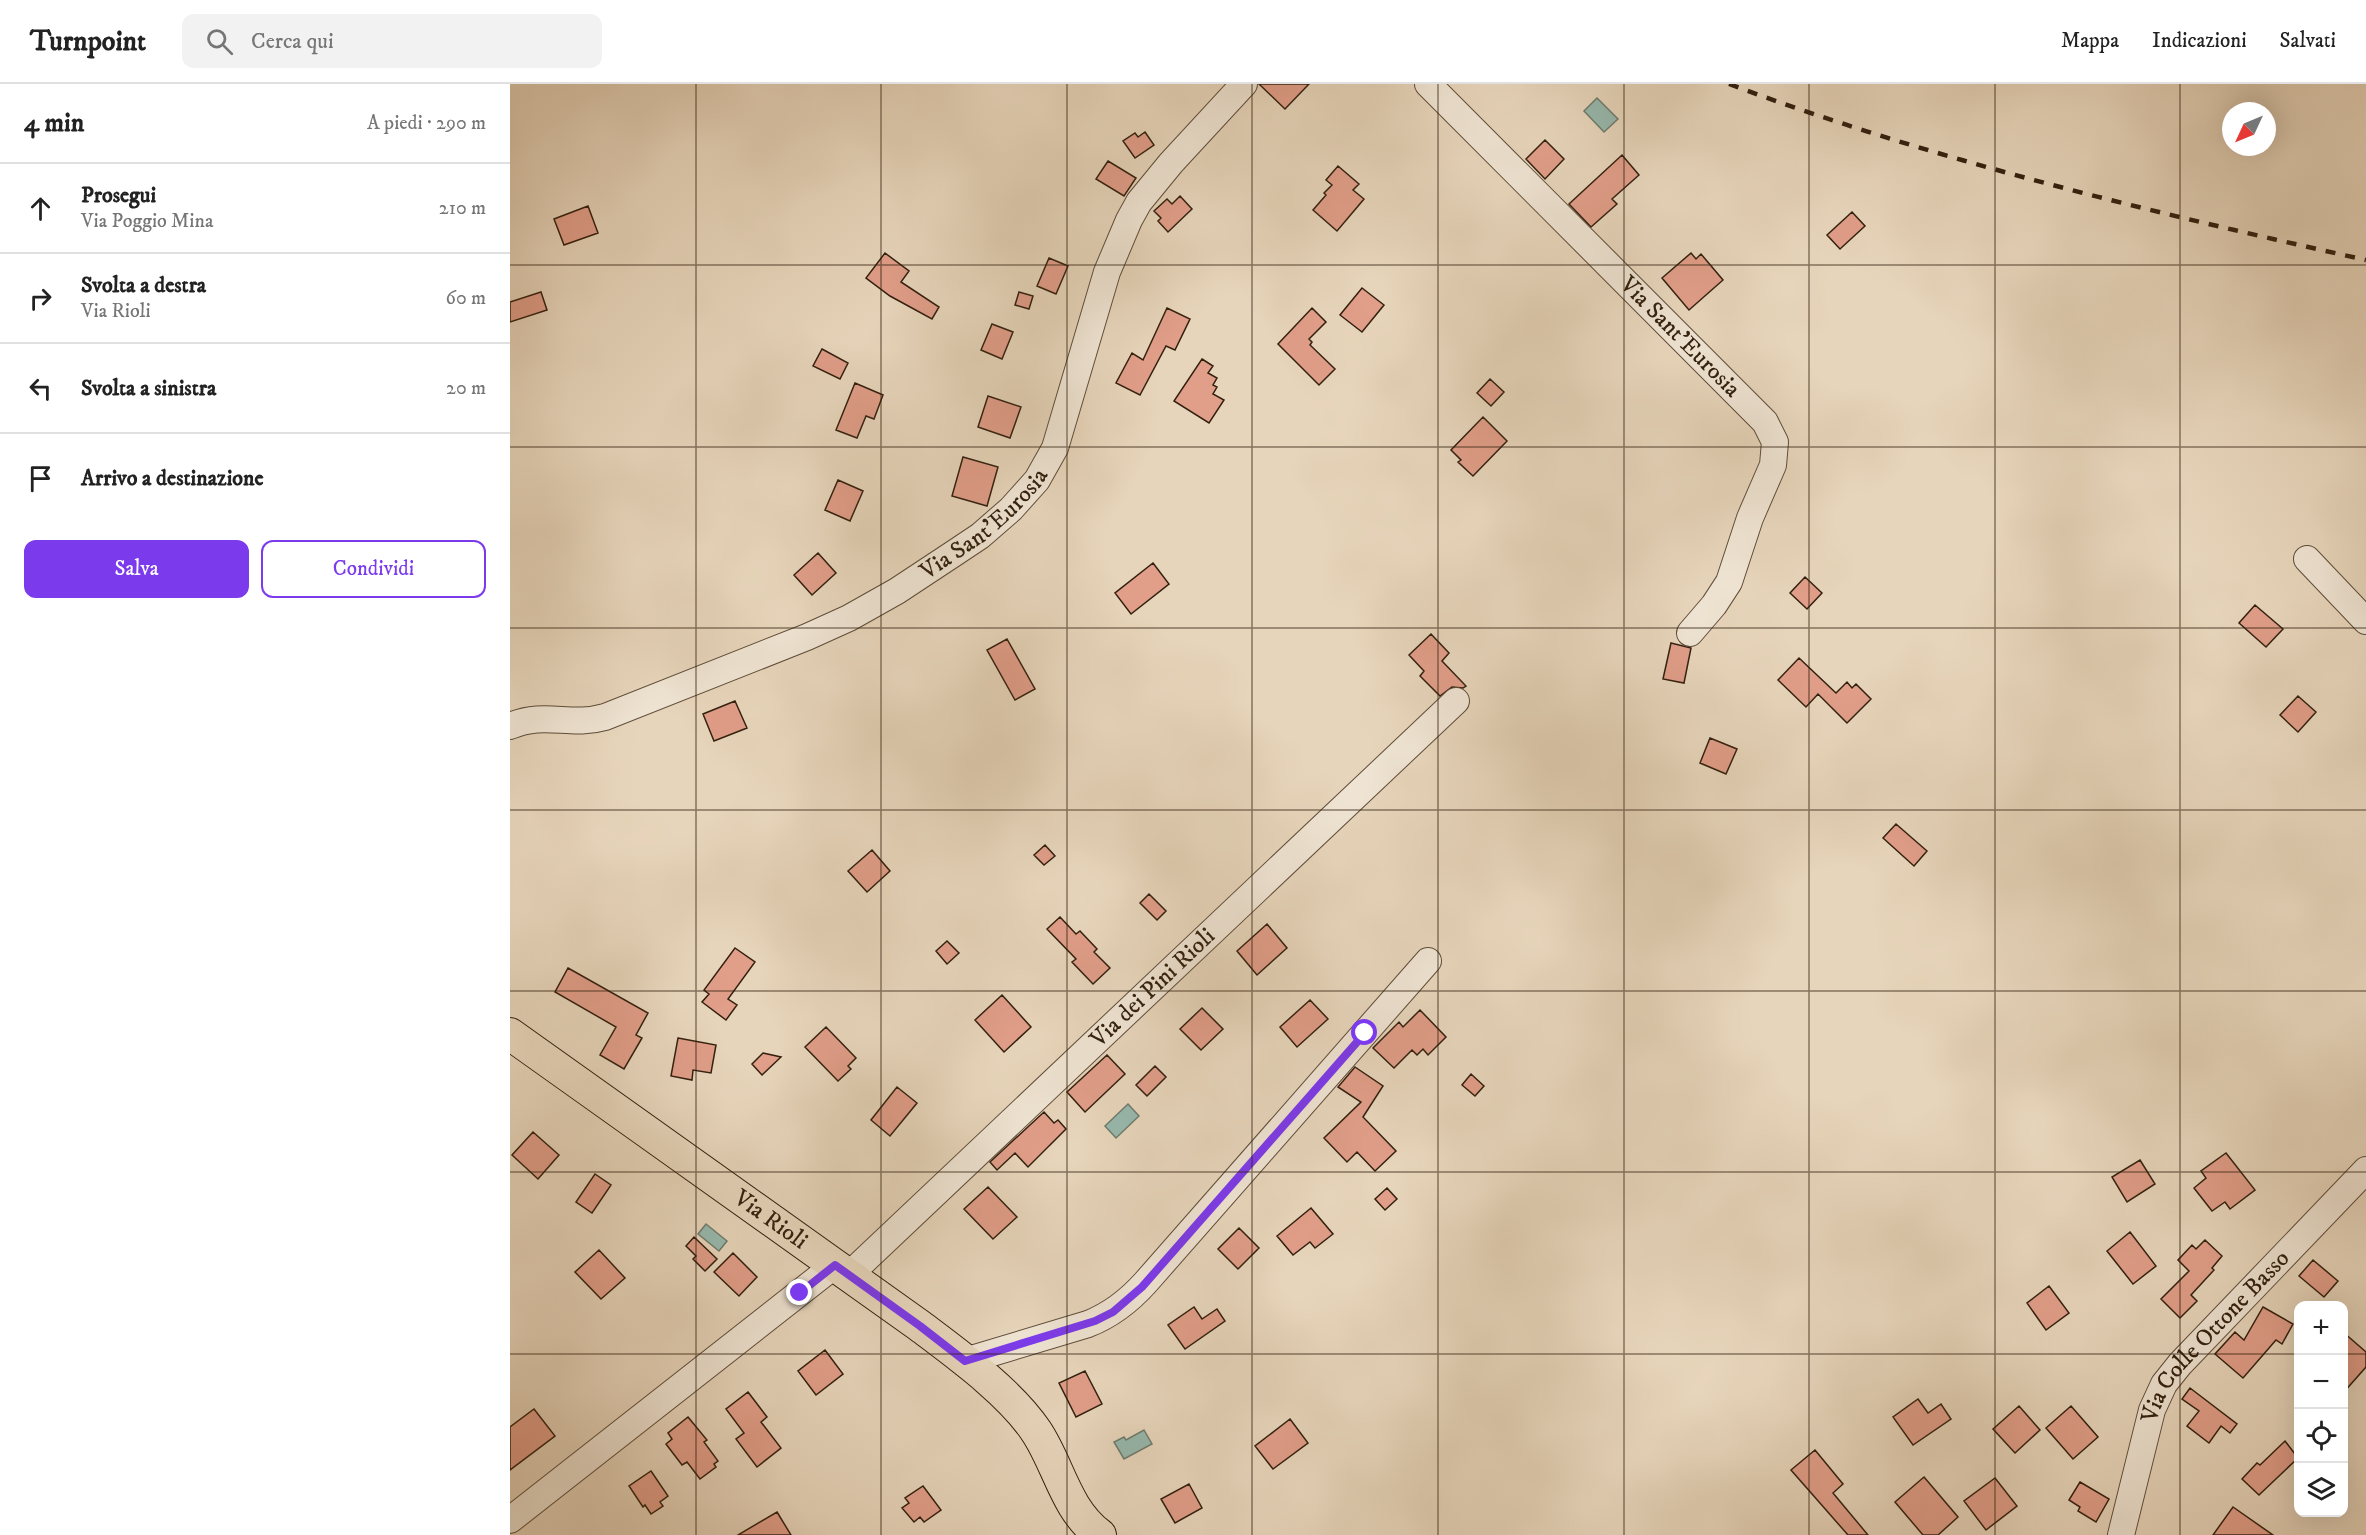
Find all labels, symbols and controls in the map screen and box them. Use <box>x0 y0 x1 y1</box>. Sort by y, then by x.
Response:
search box <box>182 14 602 68</box>
text: Turnpoint <box>30 24 146 59</box>
icon: search <box>203 25 236 58</box>
text: Cerca qui <box>251 28 334 55</box>
text: Mappa <box>2061 28 2119 54</box>
text: Indicazioni <box>2152 28 2247 54</box>
text: Salvati <box>2280 28 2336 54</box>
north arrow <box>2222 102 2276 156</box>
text: 4 min <box>24 107 84 140</box>
text: A piedi · 290 m <box>367 111 486 136</box>
text: Prosegui <box>81 182 156 209</box>
icon: ahead <box>24 192 57 225</box>
text: 210 m <box>439 196 486 221</box>
text: Via Poggio Mina <box>81 209 213 234</box>
street label: Via Sant'Eurosia <box>1613 269 1747 404</box>
text: Svolta a destra <box>81 272 206 299</box>
icon: right <box>24 282 57 315</box>
text: 60 m <box>446 286 486 311</box>
text: Via Rioli <box>81 299 151 324</box>
icon: left <box>24 372 57 405</box>
text: Svolta a sinistra <box>81 375 216 402</box>
text: 20 m <box>446 376 486 401</box>
icon: arrive <box>24 462 57 495</box>
street label: Via Sant'Eurosia <box>914 463 1056 587</box>
text: Arrivo a destinazione <box>81 465 264 492</box>
button: Salva <box>24 540 249 598</box>
button: Condividi <box>261 540 486 598</box>
street label: Via dei Pini Rioli <box>1083 922 1222 1055</box>
route start <box>1351 1019 1377 1045</box>
street label: Via Rioli <box>727 1183 813 1256</box>
street label: Via Colle Ottone Basso <box>2134 1244 2296 1426</box>
route end <box>786 1279 812 1305</box>
map controls <box>2294 1301 2348 1517</box>
button: + <box>2294 1301 2348 1355</box>
button: − <box>2294 1355 2348 1409</box>
button: locate <box>2294 1409 2348 1463</box>
button: layers <box>2294 1463 2348 1517</box>

